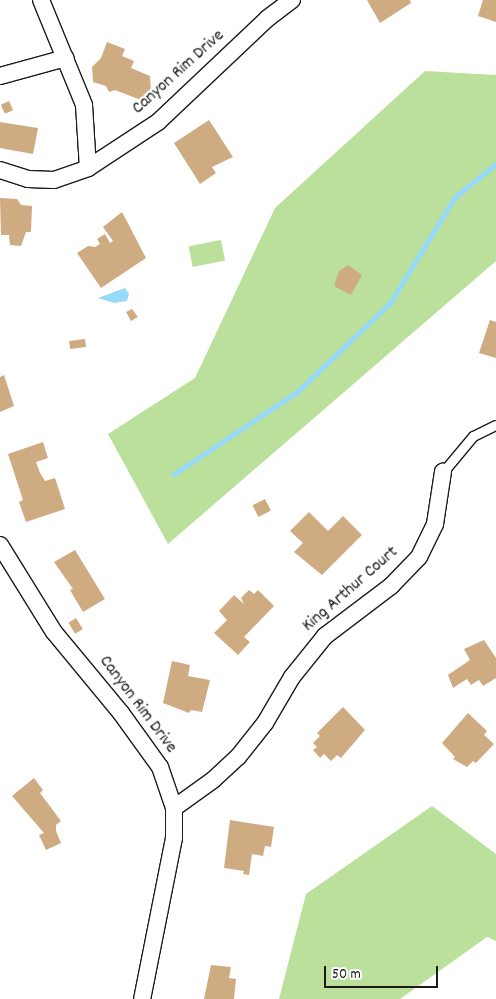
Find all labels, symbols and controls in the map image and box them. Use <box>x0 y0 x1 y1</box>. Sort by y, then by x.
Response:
street label: Canyon Rim Drive <box>128 26 230 120</box>
street label: King Arthur Court <box>299 543 403 637</box>
street label: Canyon Rim Drive <box>93 652 181 758</box>
scale bar <box>326 956 440 988</box>
text: 50 m <box>332 964 361 986</box>

